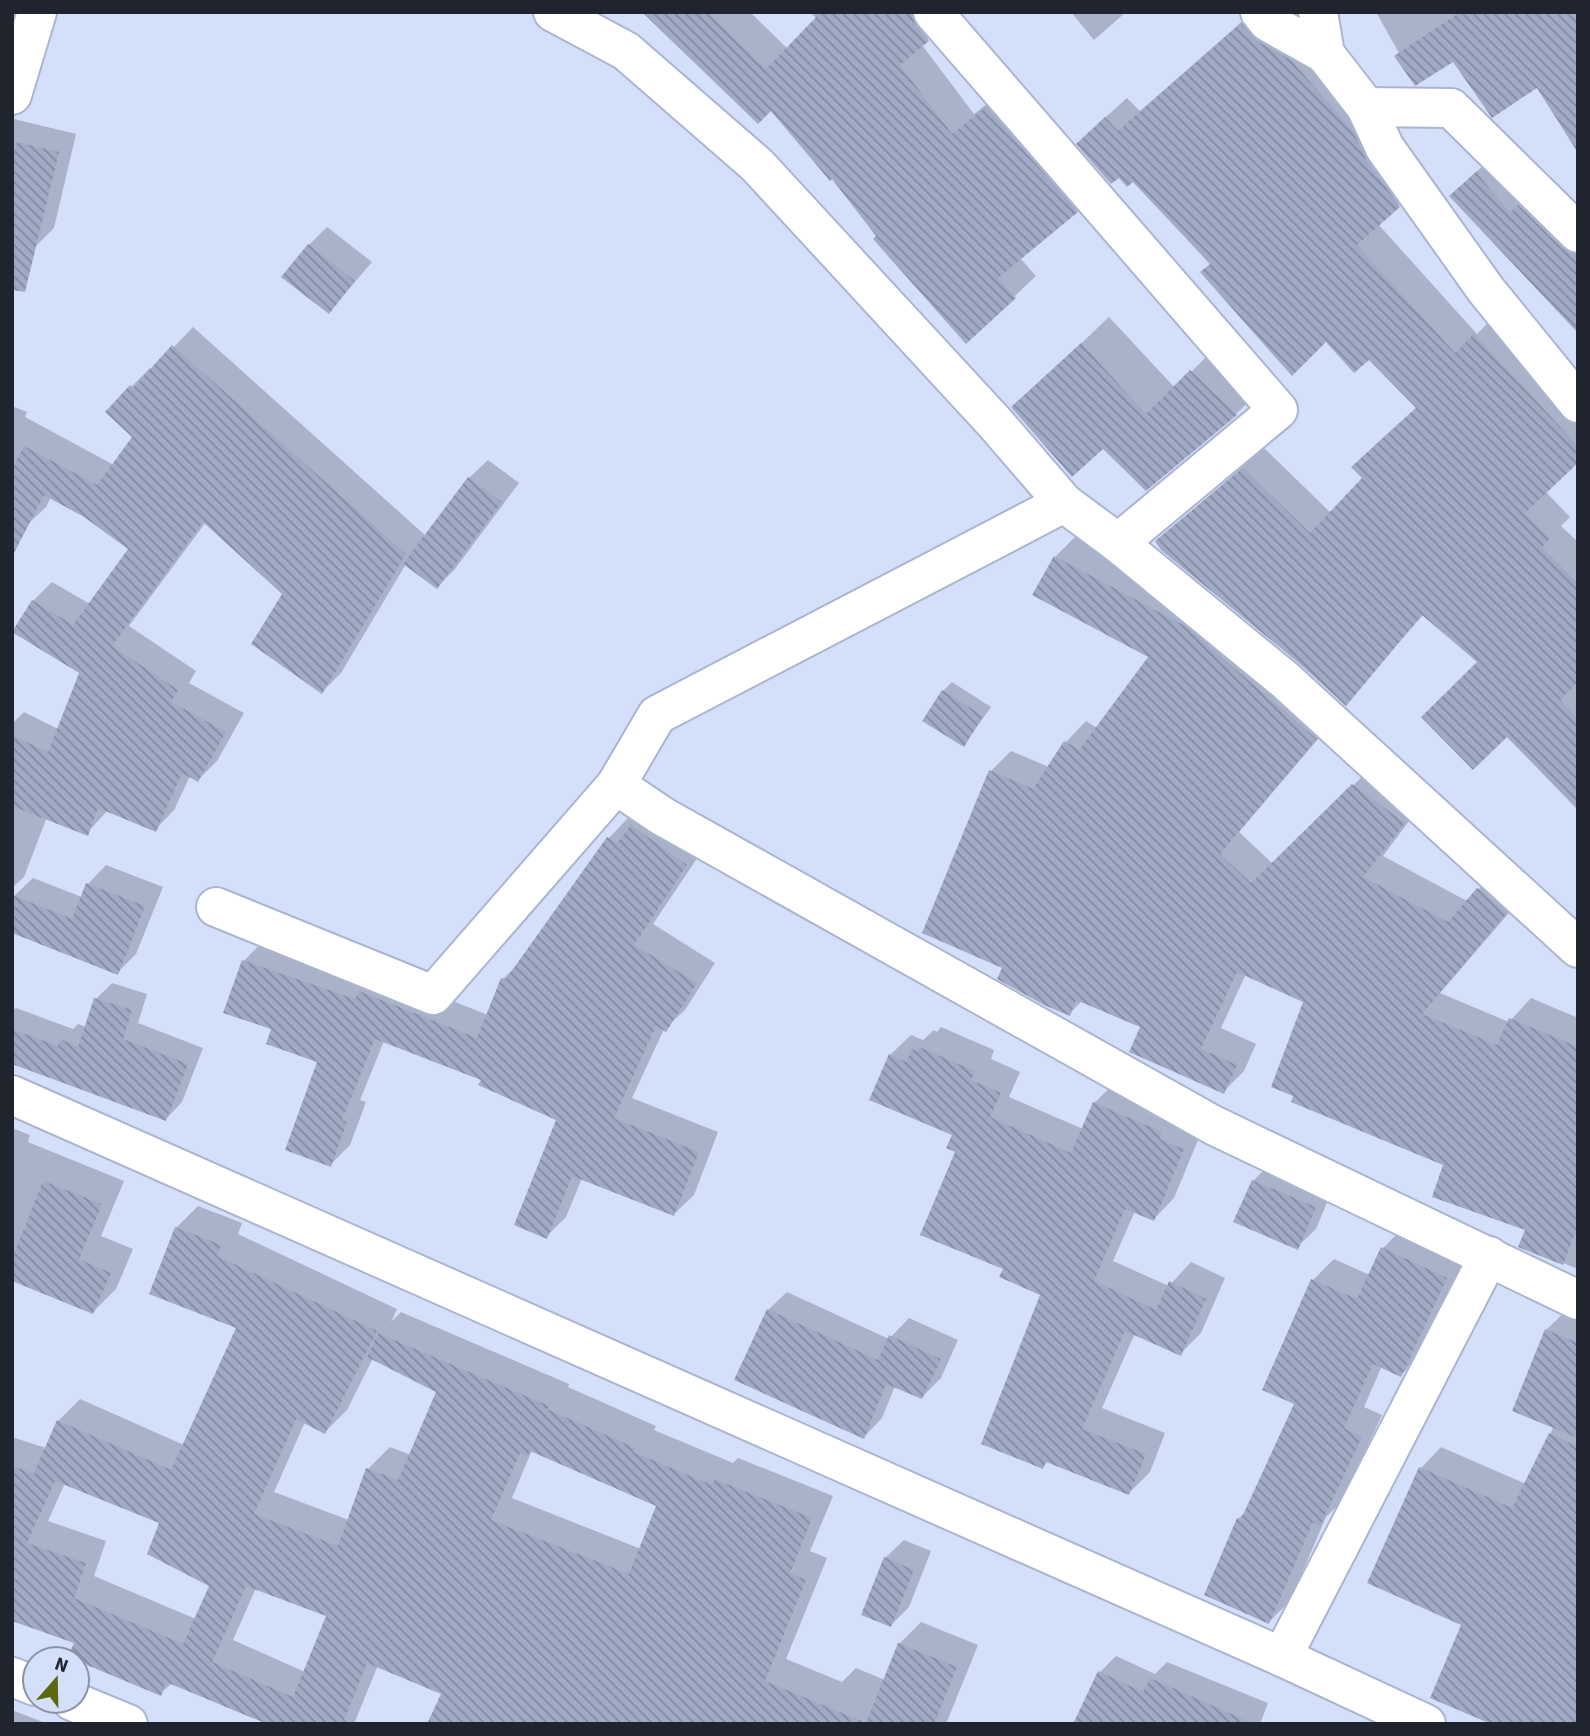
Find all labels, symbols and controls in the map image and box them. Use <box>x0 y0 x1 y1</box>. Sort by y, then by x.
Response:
north arrow <box>21 1645 91 1715</box>
text: N <box>51 1651 72 1680</box>

